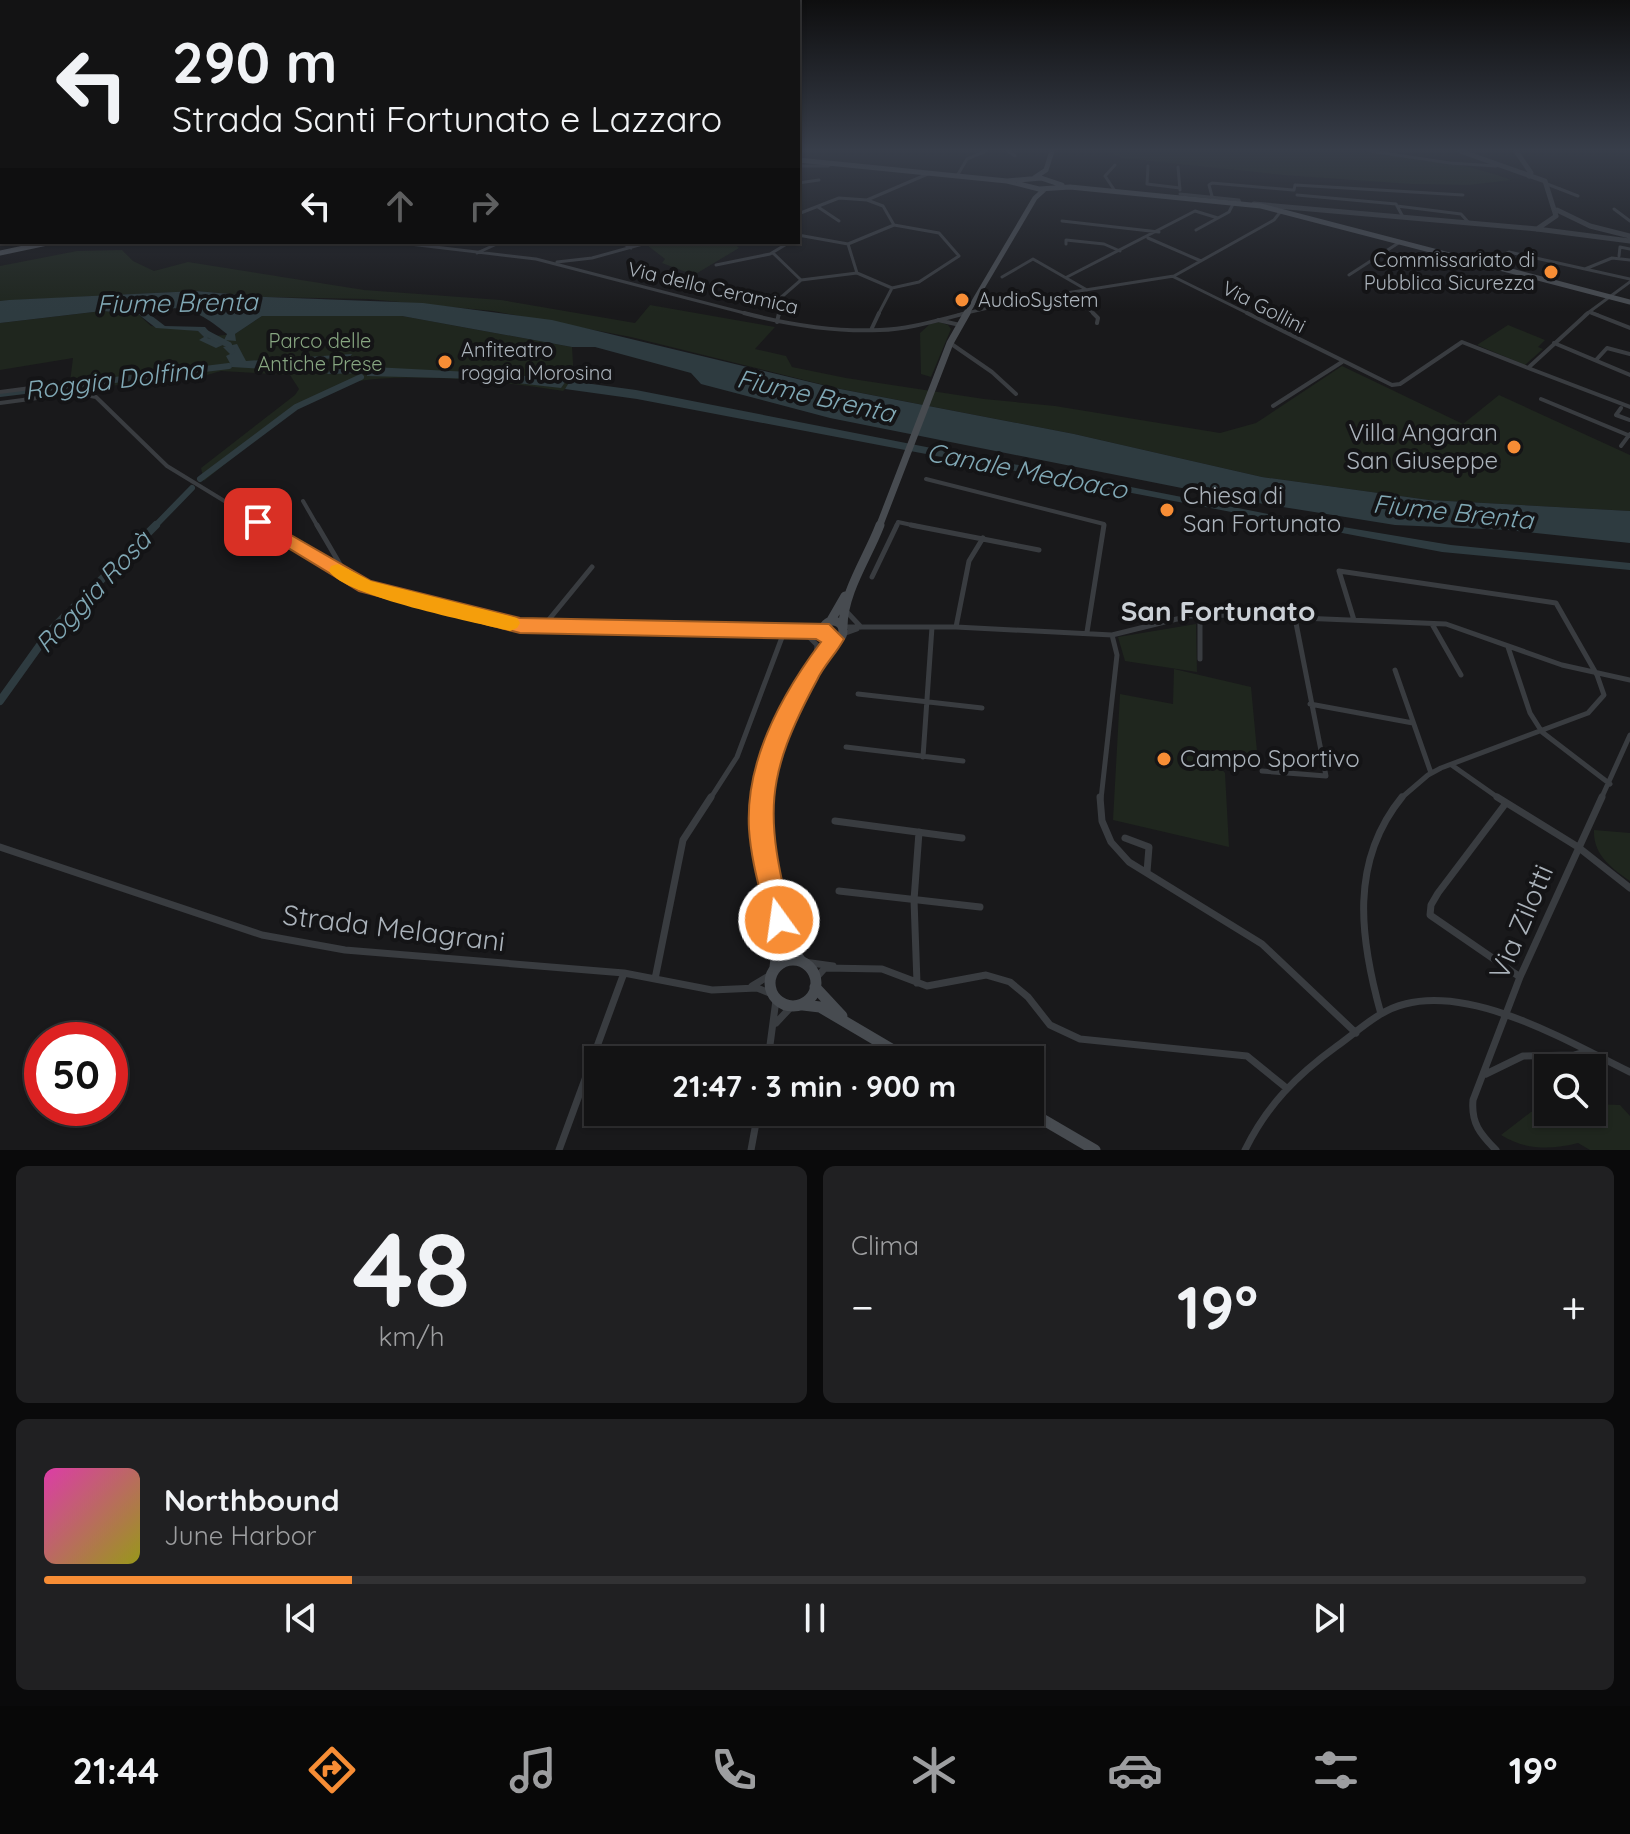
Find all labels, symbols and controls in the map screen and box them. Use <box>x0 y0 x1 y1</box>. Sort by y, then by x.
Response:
text: 290 m <box>172 27 337 97</box>
icon: left <box>40 32 144 136</box>
text: Strada Santi Fortunato e Lazzaro <box>172 96 722 141</box>
icon: left <box>294 184 338 228</box>
icon: ahead <box>378 184 422 228</box>
icon: right <box>462 184 506 228</box>
place label: Commissariato di Pubblica Sicurezza <box>1364 247 1535 295</box>
street label: Via della Ceramica <box>625 256 801 319</box>
marker: Commissariato di Pubblica Sicurezza <box>1542 263 1560 281</box>
street label: Via Gollini <box>1218 275 1310 338</box>
water label: Fiume Brenta <box>96 285 259 320</box>
place label: AudioSystem <box>978 287 1099 312</box>
marker: AudioSystem <box>953 291 971 309</box>
park label: Parco delle Antiche Prese <box>257 328 383 376</box>
place label: Anfiteatro roggia Morosina <box>461 337 612 385</box>
water label: Roggia Dolfina <box>23 352 207 407</box>
marker: Anfiteatro roggia Morosina <box>436 353 454 371</box>
water label: Fiume Brenta <box>734 361 900 430</box>
place label: Villa Angaran San Giuseppe <box>1347 417 1498 475</box>
water label: Canale Medoaco <box>924 435 1131 506</box>
marker: Villa Angaran San Giuseppe <box>1505 438 1523 456</box>
place label: Chiesa di San Fortunato <box>1183 480 1341 538</box>
water label: Fiume Brenta <box>1371 487 1536 536</box>
pin <box>224 488 292 556</box>
icon: arrive <box>236 500 280 544</box>
marker: Chiesa di San Fortunato <box>1158 501 1176 519</box>
water label: Roggia Rosà <box>28 523 158 660</box>
district label: San Fortunato <box>1121 593 1315 628</box>
place label: Campo Sportivo <box>1180 743 1360 773</box>
marker: Campo Sportivo <box>1155 750 1173 768</box>
street label: Via Zilotti <box>1481 859 1560 984</box>
position arrow <box>737 878 821 962</box>
street label: Strada Melagrani <box>281 897 507 959</box>
speed limit sign: 50 <box>24 1022 128 1126</box>
map controls <box>1534 1054 1606 1126</box>
button: search <box>1534 1054 1606 1126</box>
text: 21:47 · 3 min · 900 m <box>672 1067 956 1105</box>
text: 48 <box>352 1203 471 1333</box>
text: Clima <box>851 1229 919 1262</box>
text: 19° <box>1177 1269 1258 1344</box>
text: − <box>851 1279 874 1334</box>
text: + <box>1561 1279 1586 1334</box>
text: km/h <box>379 1320 444 1353</box>
text: Northbound <box>164 1481 340 1519</box>
text: June Harbor <box>164 1519 316 1552</box>
icon: previous <box>279 1596 323 1640</box>
icon: pause <box>793 1596 837 1640</box>
icon: next <box>1307 1596 1351 1640</box>
icon: directions <box>304 1742 360 1798</box>
icon: music <box>505 1742 561 1798</box>
icon: phone <box>706 1742 762 1798</box>
icon: climate <box>906 1742 962 1798</box>
icon: car <box>1107 1742 1163 1798</box>
icon: filters <box>1308 1742 1364 1798</box>
text: 21:44 <box>72 1748 159 1793</box>
text: 19° <box>1509 1748 1557 1793</box>

